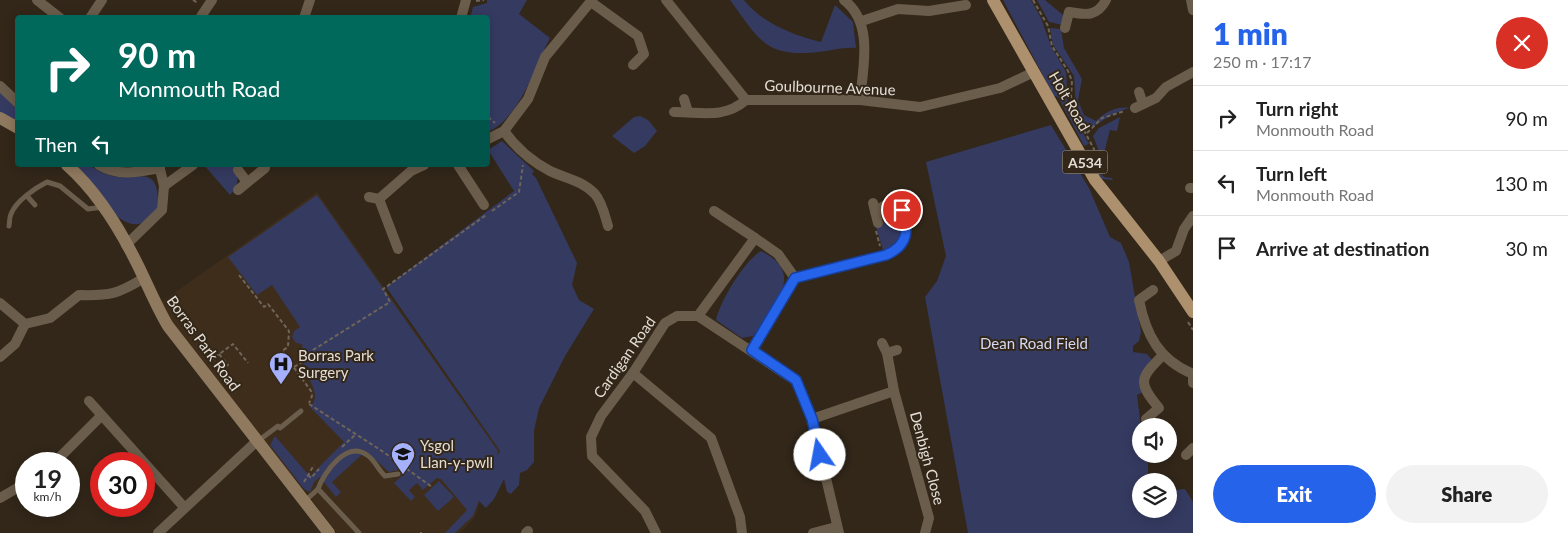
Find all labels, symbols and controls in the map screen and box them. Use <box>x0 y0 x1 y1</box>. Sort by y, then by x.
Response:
text: 1 min <box>1213 15 1288 51</box>
button: close <box>1496 17 1548 69</box>
text: 90 m <box>118 33 196 75</box>
icon: right <box>35 35 100 100</box>
text: 250 m · 17:17 <box>1213 52 1312 71</box>
street label: Holt Road <box>1046 68 1094 134</box>
text: Monmouth Road <box>118 75 280 102</box>
street label: Goulbourne Avenue <box>764 76 896 98</box>
text: Turn right <box>1256 97 1338 120</box>
icon: right <box>1213 104 1241 132</box>
text: 90 m <box>1505 107 1548 130</box>
text: Monmouth Road <box>1256 120 1374 139</box>
icon: left <box>87 130 115 158</box>
text: Then <box>35 133 77 156</box>
road number: A534 <box>1062 150 1108 173</box>
text: Turn left <box>1256 162 1327 185</box>
icon: left <box>1213 169 1241 197</box>
text: 130 m <box>1494 172 1548 195</box>
text: Monmouth Road <box>1256 185 1374 204</box>
pin <box>881 189 923 231</box>
icon: arrive <box>888 196 916 224</box>
icon: arrive <box>1213 234 1241 262</box>
text: Arrive at destination <box>1256 237 1429 260</box>
text: 30 m <box>1505 237 1548 260</box>
street label: Borras Park Road <box>163 292 245 394</box>
street label: Cardigan Road <box>589 313 659 401</box>
park label: Dean Road Field <box>980 334 1088 352</box>
place label: Borras Park Surgery <box>298 346 374 381</box>
hospital icon: Borras Park Surgery <box>268 351 294 385</box>
street label: Denbigh Close <box>907 409 949 507</box>
map controls <box>1132 418 1177 518</box>
button: sound <box>1132 418 1177 463</box>
position arrow <box>793 428 845 480</box>
place label: Ysgol Llan-y-pwll <box>420 436 493 471</box>
school or university icon: Ysgol Llan-y-pwll <box>390 441 416 475</box>
speed limit sign: 30 <box>90 452 155 517</box>
text: 19 <box>33 463 62 493</box>
button: Exit <box>1213 465 1376 523</box>
button: Share <box>1386 465 1548 523</box>
button: layers <box>1132 473 1177 518</box>
text: km/h <box>33 489 62 504</box>

